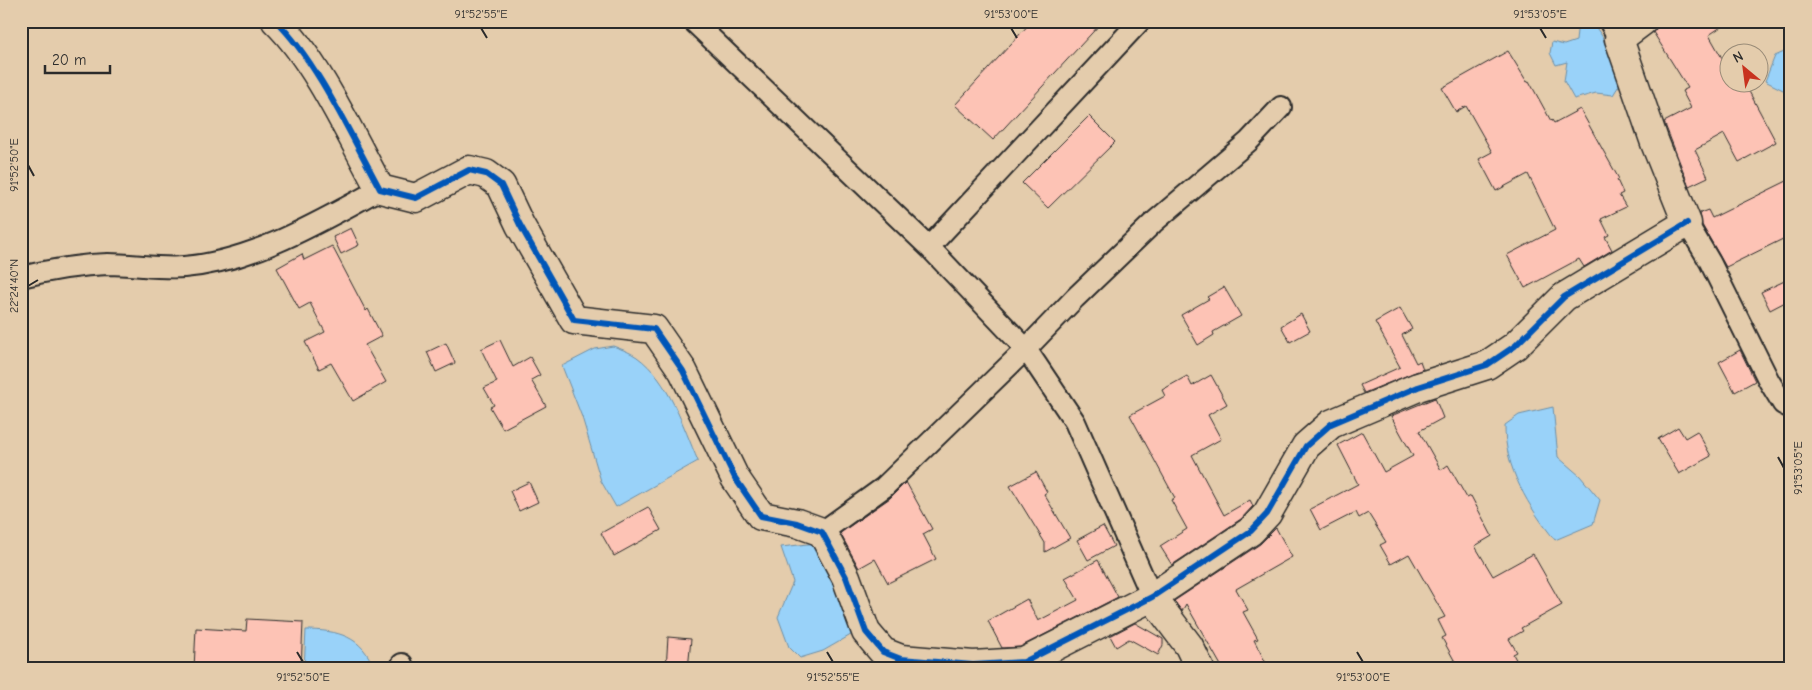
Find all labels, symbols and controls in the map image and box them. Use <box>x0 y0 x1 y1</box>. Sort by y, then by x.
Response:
text: 91°52'55"E <box>455 7 507 21</box>
text: 91°53'00"E <box>984 7 1038 21</box>
text: 91°53'05"E <box>1513 7 1567 21</box>
scale bar <box>45 42 110 74</box>
north arrow <box>1720 42 1770 92</box>
text: N <box>1730 47 1746 67</box>
text: 20 m <box>52 51 86 69</box>
text: 91°52'50"E <box>7 138 21 192</box>
text: 22°24'40"N <box>7 259 21 313</box>
text: 91°53'05"E <box>1791 441 1805 495</box>
text: 91°52'50"E <box>276 670 330 684</box>
text: 91°52'55"E <box>807 670 859 684</box>
text: 91°53'00"E <box>1336 670 1390 684</box>

